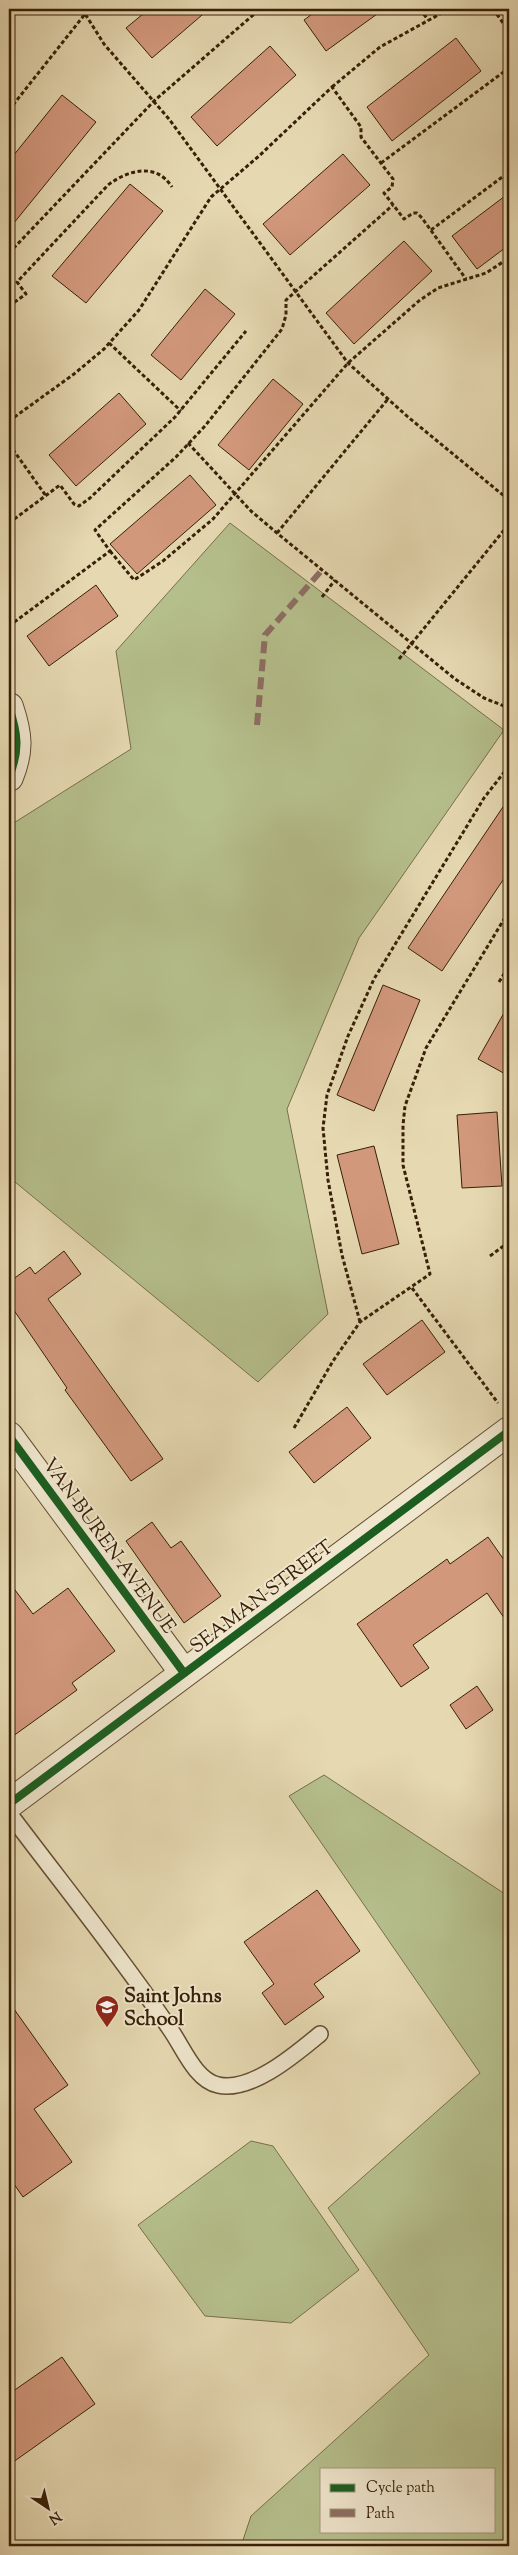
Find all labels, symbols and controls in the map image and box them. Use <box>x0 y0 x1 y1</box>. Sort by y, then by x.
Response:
street label: VAN BUREN AVENUE <box>34 1452 182 1640</box>
street label: SEAMAN STREET <box>184 1534 341 1662</box>
place label: Saint Johns School <box>124 1983 222 2035</box>
school or university icon: Saint Johns School <box>94 1994 120 2028</box>
legend <box>320 2468 496 2532</box>
text: Cycle path <box>366 2478 435 2499</box>
north arrow <box>22 2482 72 2532</box>
text: Path <box>366 2504 395 2525</box>
text: N <box>44 2506 65 2528</box>

